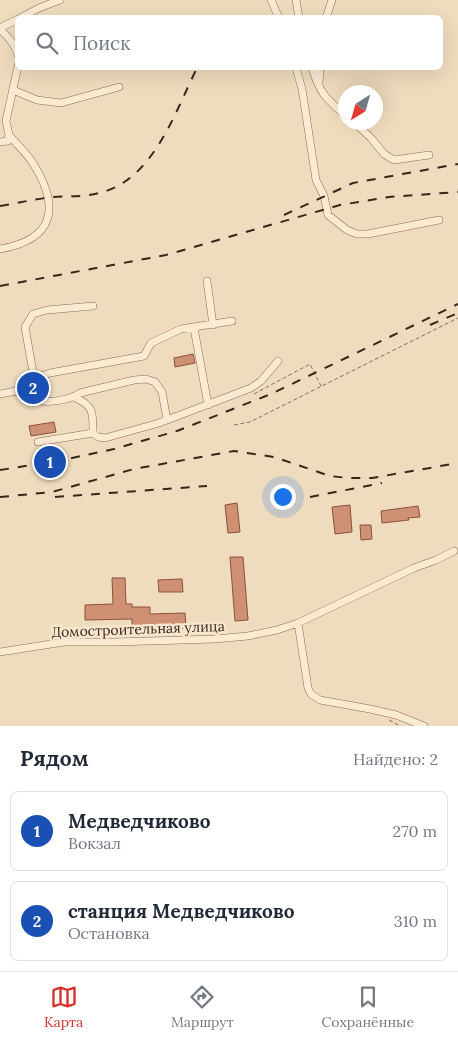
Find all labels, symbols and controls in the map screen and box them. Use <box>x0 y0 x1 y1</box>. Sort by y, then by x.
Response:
search box <box>15 15 443 70</box>
icon: search <box>33 29 61 57</box>
text: Поиск <box>73 31 130 55</box>
north arrow <box>338 85 383 130</box>
pin: 2 <box>17 369 49 407</box>
pin: 1 <box>34 443 66 481</box>
your location <box>270 484 296 510</box>
street label: Домостроительная улица <box>51 617 225 641</box>
text: Рядом <box>20 745 89 772</box>
text: Найдено: 2 <box>353 749 438 769</box>
text: Медведчиково <box>68 809 210 833</box>
text: 1 <box>34 821 40 841</box>
text: 270 m <box>393 821 437 841</box>
text: Вокзал <box>68 833 121 853</box>
text: станция Медведчиково <box>68 899 295 923</box>
text: 2 <box>33 911 41 931</box>
text: 310 m <box>394 911 437 931</box>
text: Остановка <box>68 923 150 943</box>
tab: Карта <box>44 983 83 1031</box>
tab: Маршрут <box>171 983 234 1031</box>
tab: Сохранённые <box>321 983 414 1031</box>

